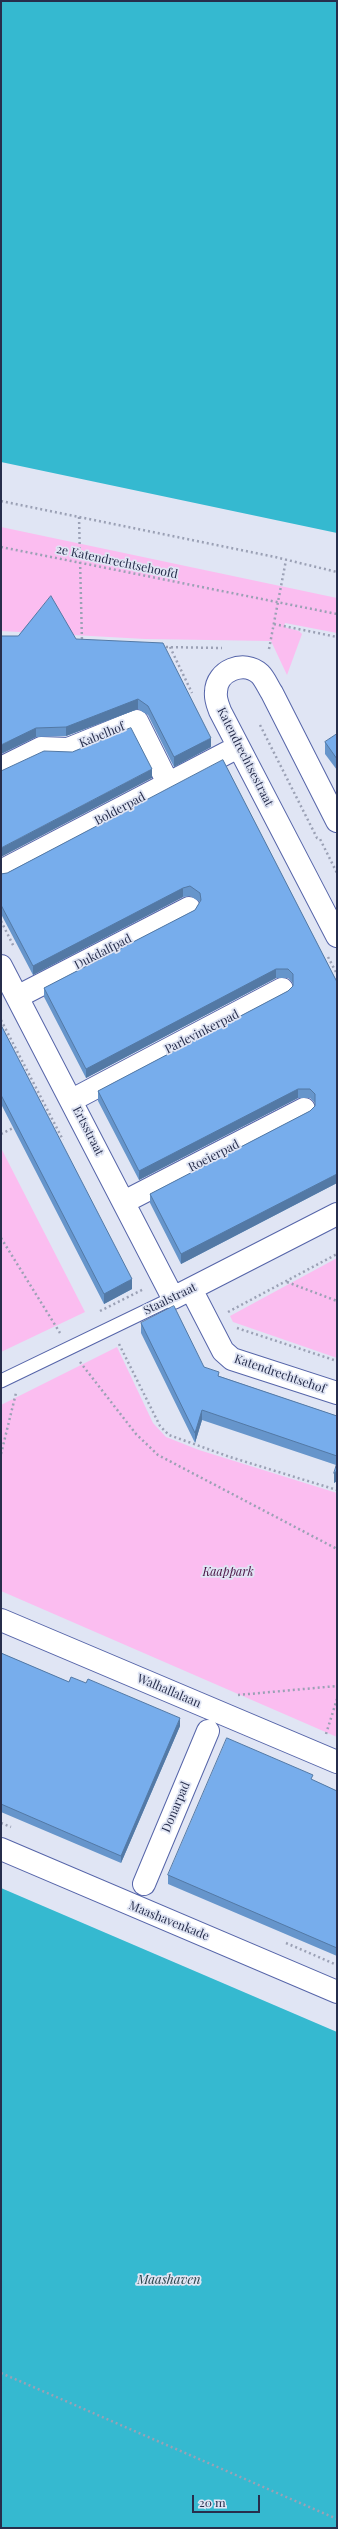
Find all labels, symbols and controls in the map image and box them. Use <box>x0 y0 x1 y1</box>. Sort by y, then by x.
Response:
street label: 2e Katendrechtsehoofd <box>55 542 179 582</box>
street label: Katendrechtsestraat <box>214 705 276 809</box>
street label: Kabelhof <box>77 719 127 751</box>
street label: Bolderpad <box>92 790 148 828</box>
street label: Dukdalfpad <box>72 931 134 973</box>
street label: Parlevinkerpad <box>162 1007 242 1057</box>
street label: Ertsstraat <box>69 1104 107 1158</box>
street label: Roeierpad <box>186 1137 242 1175</box>
street label: Staalstraat <box>141 1280 199 1318</box>
street label: Katendrechtsehof <box>232 1352 328 1396</box>
park label: Kaappark <box>202 1565 254 1579</box>
street label: Walhallalaan <box>135 1671 203 1711</box>
street label: Donarpad <box>159 1779 193 1835</box>
street label: Maashavenkade <box>127 1898 211 1944</box>
water label: Maashaven <box>137 2272 201 2288</box>
scale bar <box>194 2487 262 2513</box>
text: 20 m <box>199 2494 226 2510</box>

